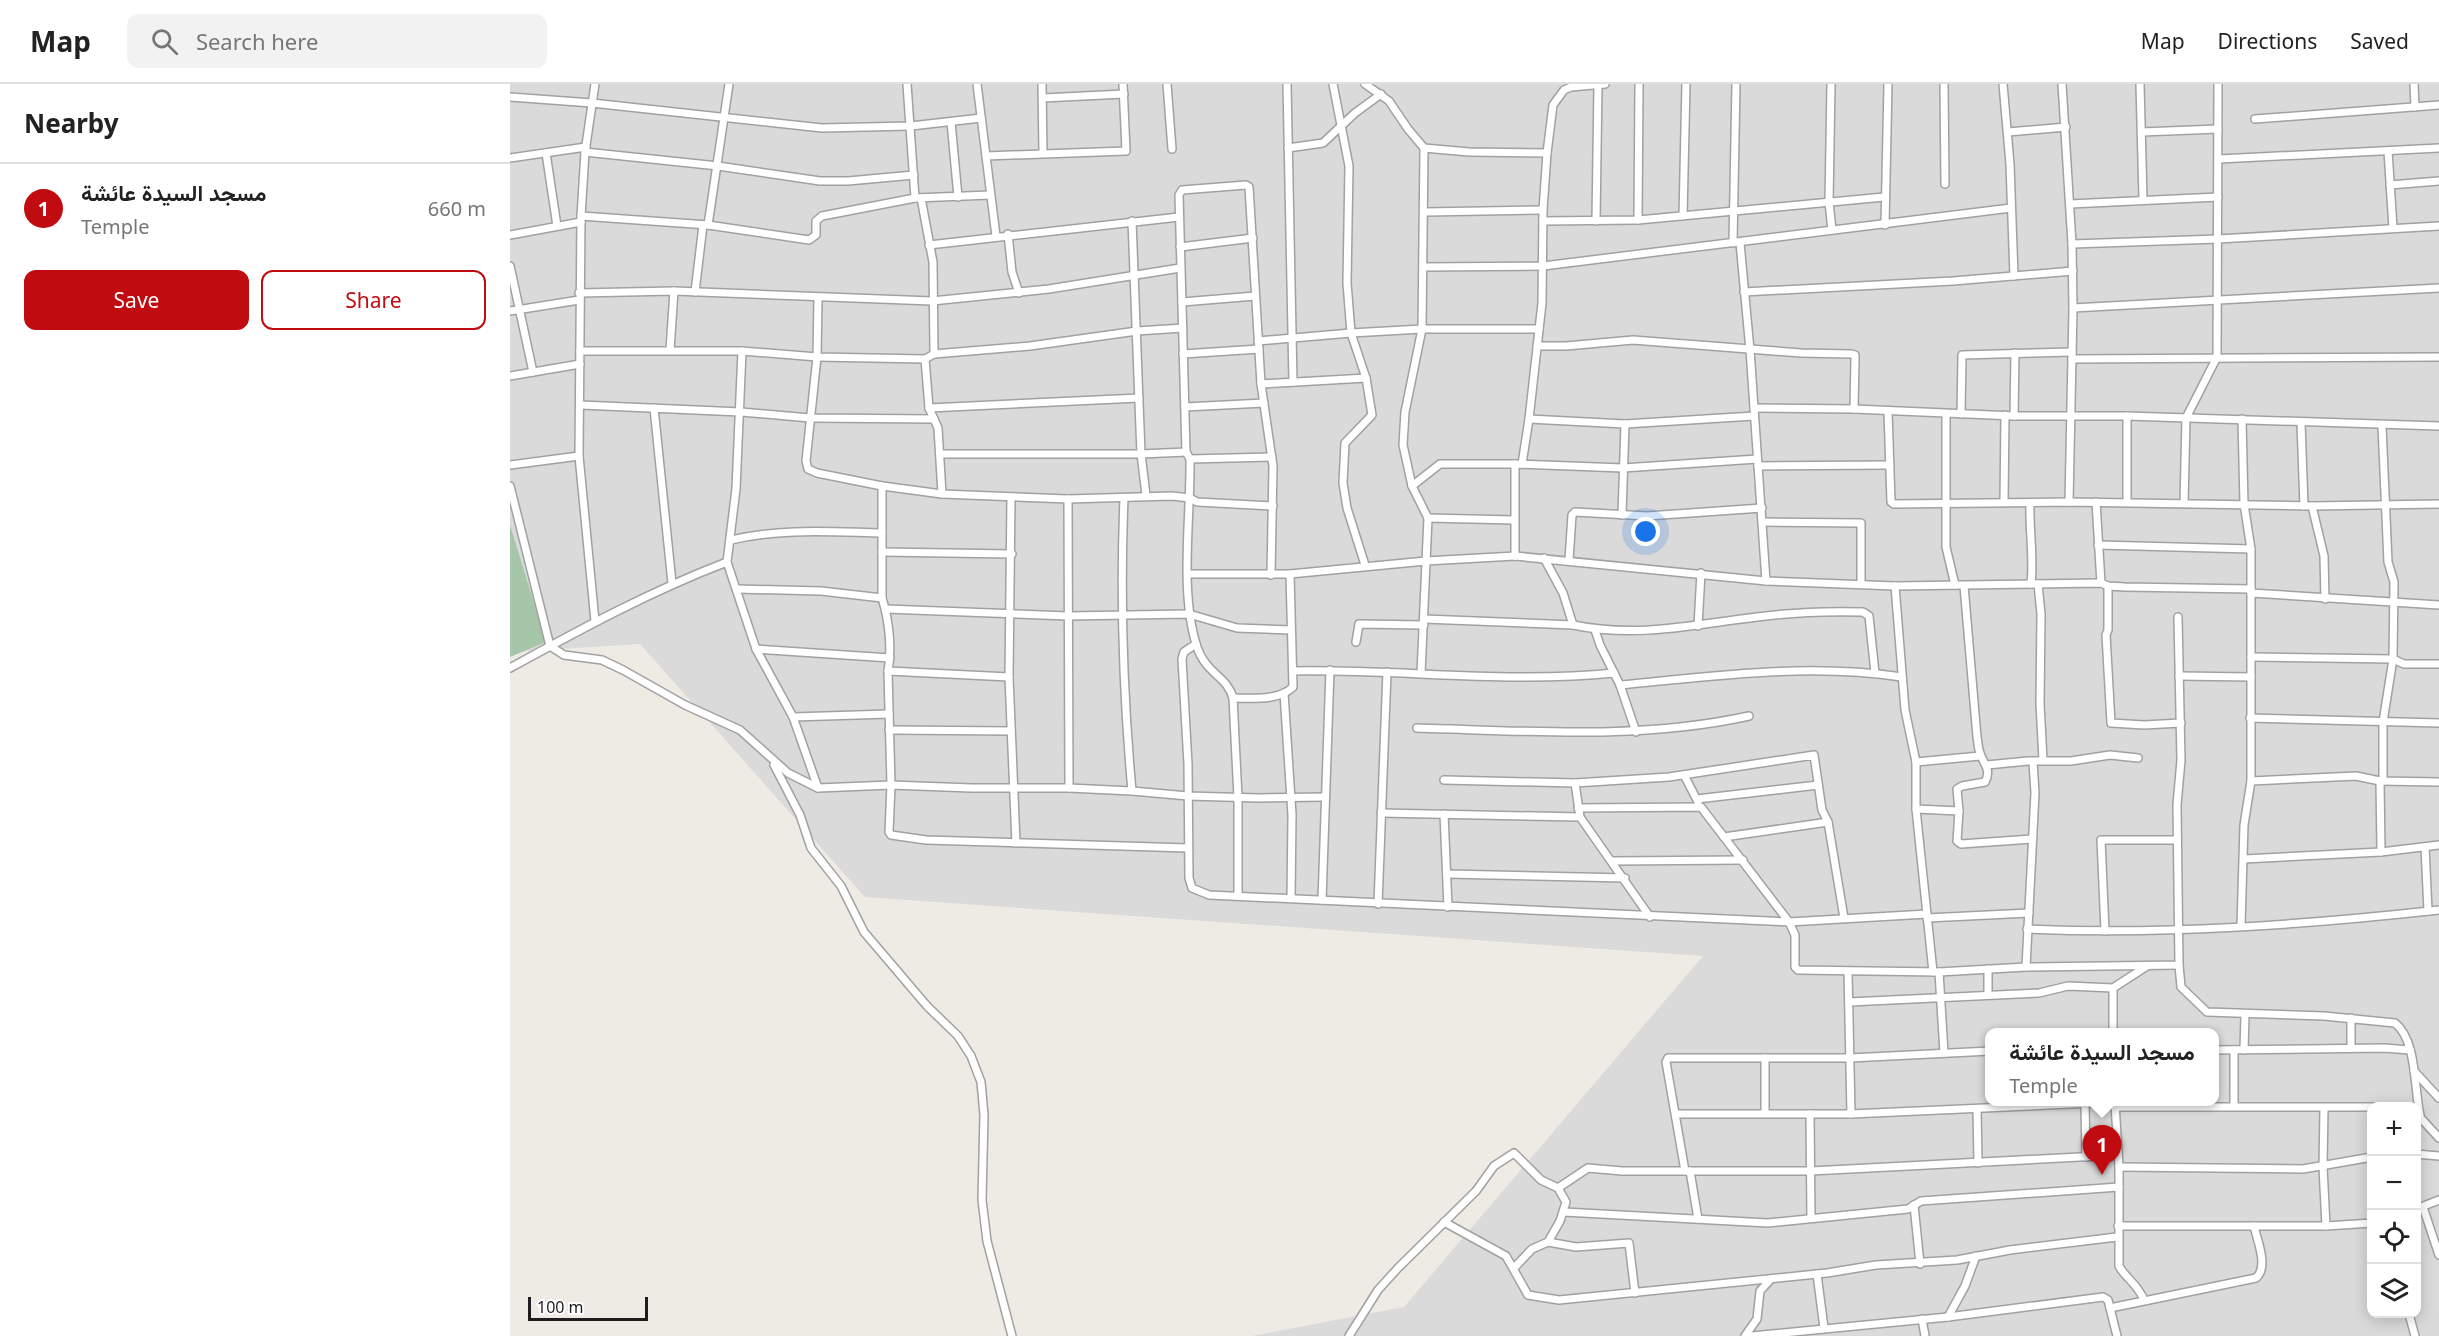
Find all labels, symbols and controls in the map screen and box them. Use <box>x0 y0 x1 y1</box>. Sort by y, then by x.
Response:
search box <box>127 14 547 68</box>
text: Map <box>30 22 91 60</box>
icon: search <box>148 25 181 58</box>
text: Search here <box>196 26 318 56</box>
text: Map <box>2141 27 2185 55</box>
text: Directions <box>2218 27 2317 55</box>
text: Saved <box>2350 27 2409 55</box>
text: Nearby <box>24 105 119 141</box>
text: مسجد السيدة عائشة <box>81 177 266 207</box>
text: 1 <box>38 195 49 222</box>
text: 660 m <box>428 195 486 222</box>
text: Temple <box>81 213 149 240</box>
button: Save <box>24 270 249 330</box>
button: Share <box>261 270 486 330</box>
your location <box>1631 517 1660 546</box>
popup <box>1985 1028 2219 1106</box>
text: مسجد السيدة عائشة <box>2009 1036 2195 1066</box>
text: Temple <box>2009 1072 2078 1099</box>
map controls <box>2367 1102 2421 1318</box>
button: + <box>2367 1102 2421 1156</box>
pin: 1 <box>2082 1126 2122 1175</box>
button: − <box>2367 1156 2421 1210</box>
button: locate <box>2367 1210 2421 1264</box>
button: layers <box>2367 1264 2421 1318</box>
scale bar <box>528 1294 648 1322</box>
text: 100 m <box>537 1296 584 1318</box>

